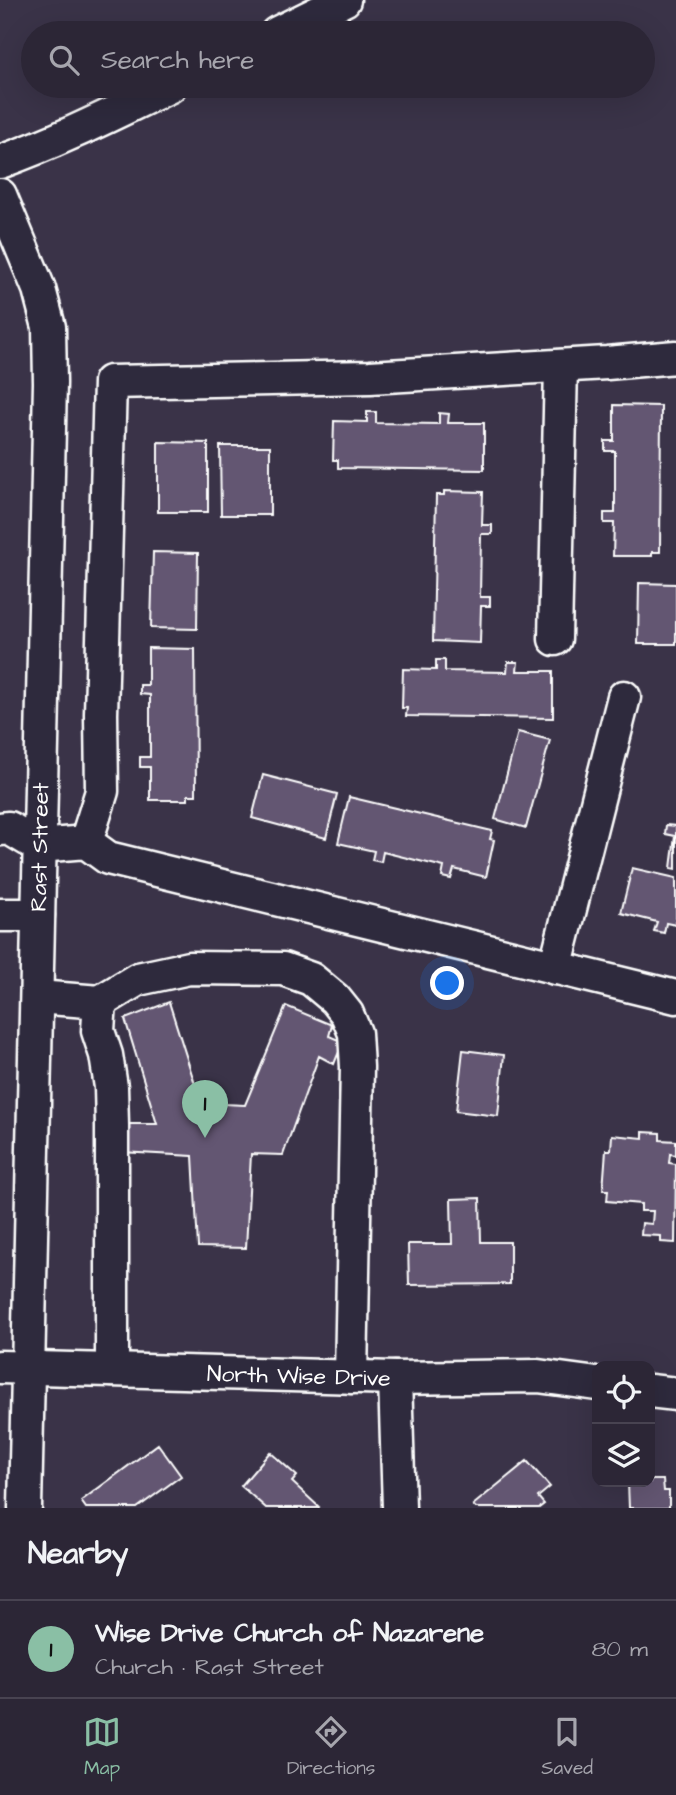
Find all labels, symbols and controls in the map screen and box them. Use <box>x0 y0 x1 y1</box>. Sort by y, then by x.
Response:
search box <box>21 21 655 98</box>
icon: search <box>45 41 83 79</box>
text: Search here <box>101 42 254 78</box>
street label: Rast Street <box>23 781 57 912</box>
your location <box>430 966 464 1000</box>
pin: 1 <box>182 1080 228 1138</box>
street label: North Wise Drive <box>207 1358 391 1395</box>
map controls <box>592 1361 655 1487</box>
button: locate <box>592 1361 655 1424</box>
button: layers <box>592 1424 655 1487</box>
text: Nearby <box>28 1533 128 1575</box>
text: Wise Drive Church of Nazarene <box>95 1615 484 1651</box>
text: 1 <box>50 1633 52 1665</box>
text: 80 m <box>591 1633 648 1665</box>
text: Church · Rast Street <box>95 1651 324 1683</box>
tab: Map <box>83 1713 121 1782</box>
tab: Directions <box>287 1713 375 1782</box>
tab: Saved <box>541 1713 593 1782</box>

